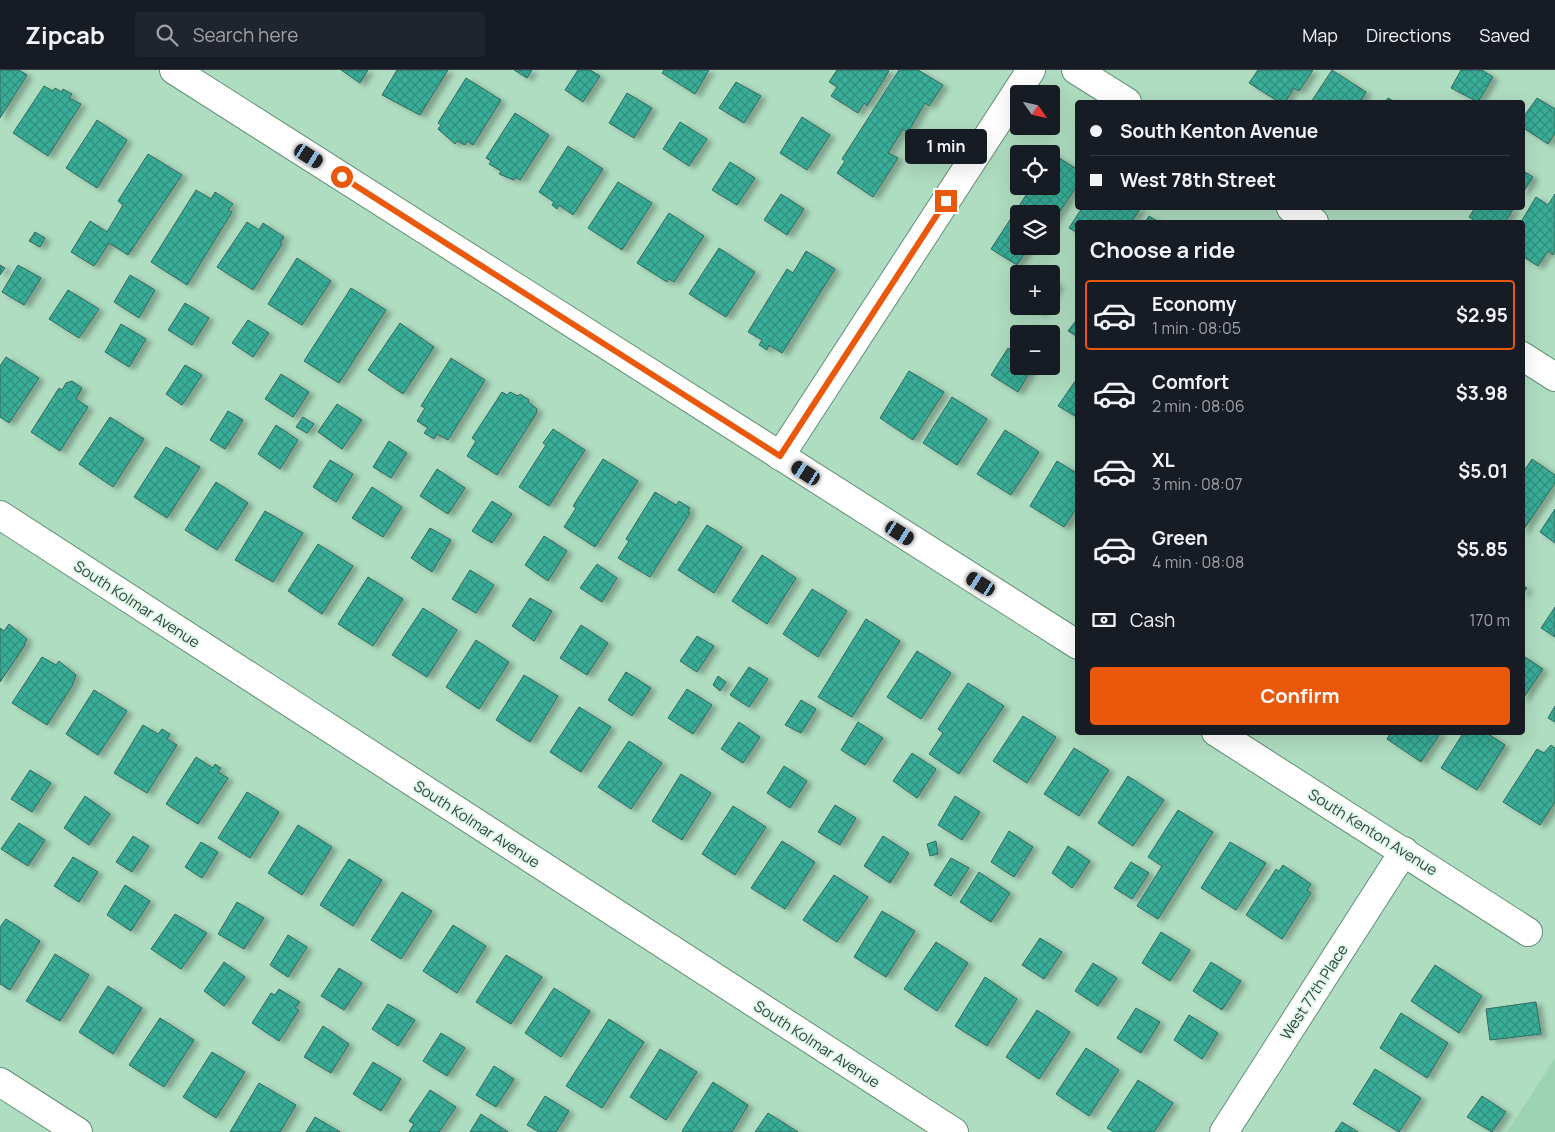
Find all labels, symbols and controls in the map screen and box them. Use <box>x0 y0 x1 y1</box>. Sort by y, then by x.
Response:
search box <box>135 12 485 57</box>
text: Zipcab <box>25 18 105 51</box>
icon: search <box>153 21 181 49</box>
text: Search here <box>193 22 298 48</box>
text: Map <box>1302 23 1338 47</box>
text: Directions <box>1366 23 1451 47</box>
text: Saved <box>1479 23 1530 47</box>
north arrow <box>1010 85 1060 135</box>
map controls <box>1010 85 1060 375</box>
text: South Kenton Avenue <box>1120 118 1318 144</box>
callout: 1 min <box>905 128 987 164</box>
text: 1 min <box>926 135 966 157</box>
car <box>292 142 325 170</box>
button: locate <box>1010 145 1060 195</box>
route start <box>331 166 353 188</box>
text: West 78th Street <box>1120 167 1276 193</box>
route end <box>935 190 957 212</box>
button: layers <box>1010 205 1060 255</box>
text: Choose a ride <box>1090 235 1235 265</box>
button: + <box>1010 265 1060 315</box>
text: Economy <box>1152 291 1236 317</box>
icon: car <box>1092 293 1137 338</box>
text: $2.95 <box>1456 302 1508 328</box>
text: 1 min · 08:05 <box>1152 317 1241 339</box>
button: − <box>1010 325 1060 375</box>
text: Comfort <box>1152 369 1229 395</box>
icon: car <box>1092 371 1137 416</box>
text: $3.98 <box>1456 380 1508 406</box>
text: 2 min · 08:06 <box>1152 395 1245 417</box>
text: XL <box>1152 447 1175 473</box>
icon: car <box>1092 449 1137 494</box>
text: $5.01 <box>1458 458 1508 484</box>
car <box>789 459 822 487</box>
text: 3 min · 08:07 <box>1152 473 1243 495</box>
car <box>883 519 916 547</box>
text: Green <box>1152 525 1208 551</box>
icon: car <box>1092 527 1137 572</box>
text: $5.85 <box>1456 536 1508 562</box>
text: 4 min · 08:08 <box>1152 551 1244 573</box>
street label: South Kolmar Avenue <box>70 555 204 653</box>
car <box>964 570 997 598</box>
icon: cash <box>1090 606 1118 634</box>
text: Cash <box>1130 607 1175 633</box>
text: 170 m <box>1469 609 1510 631</box>
button: Confirm <box>1090 667 1510 725</box>
street label: South Kolmar Avenue <box>410 775 544 873</box>
street label: South Kenton Avenue <box>1304 784 1442 880</box>
street label: West 77th Place <box>1275 940 1353 1044</box>
street label: South Kolmar Avenue <box>750 995 884 1093</box>

